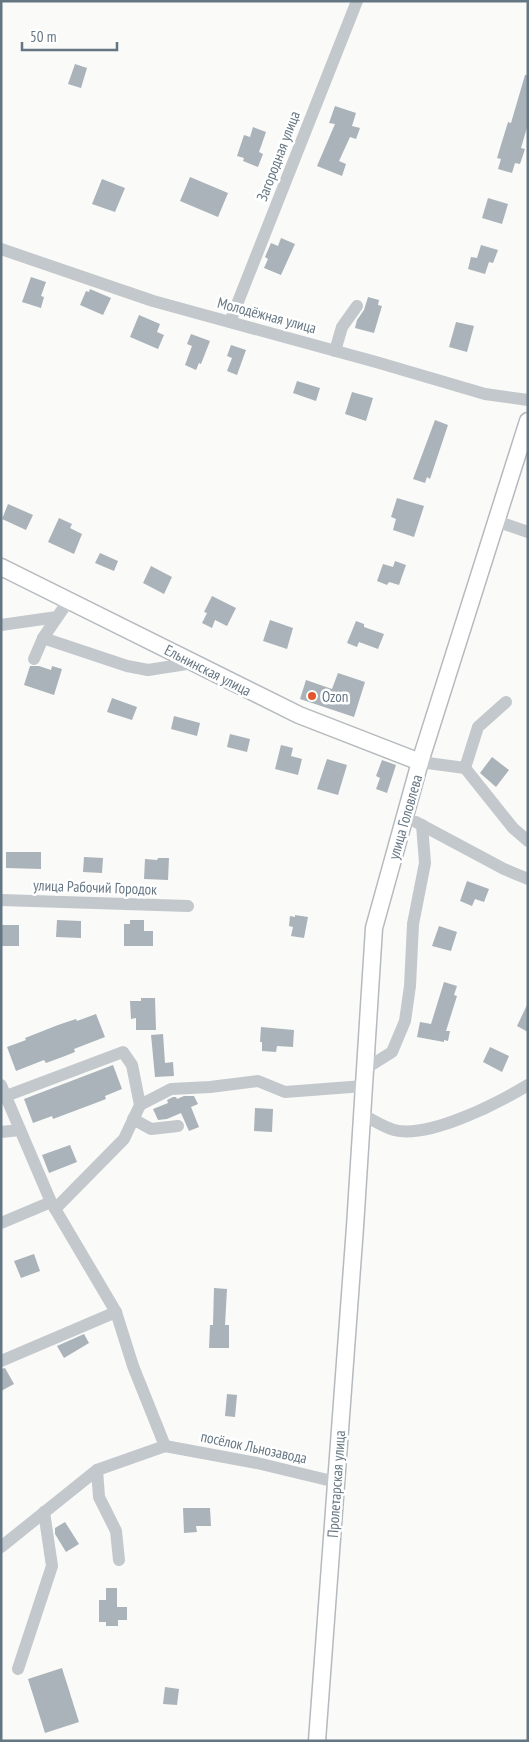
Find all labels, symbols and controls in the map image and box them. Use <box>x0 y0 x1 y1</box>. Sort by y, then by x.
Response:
scale bar <box>22 20 118 52</box>
text: 50 m <box>30 27 56 46</box>
street label: Загородная улица <box>252 108 304 204</box>
street label: Молодёжная улица <box>215 293 319 337</box>
street label: Ельнинская улица <box>162 640 254 700</box>
place label: Ozon <box>322 687 348 706</box>
marker: Ozon <box>306 690 318 702</box>
street label: улица Головлева <box>384 772 426 862</box>
street label: улица Рабочий Городок <box>33 875 157 899</box>
street label: посёлок Льнозавода <box>199 1426 309 1468</box>
street label: Пролетарская улица <box>323 1430 349 1538</box>

